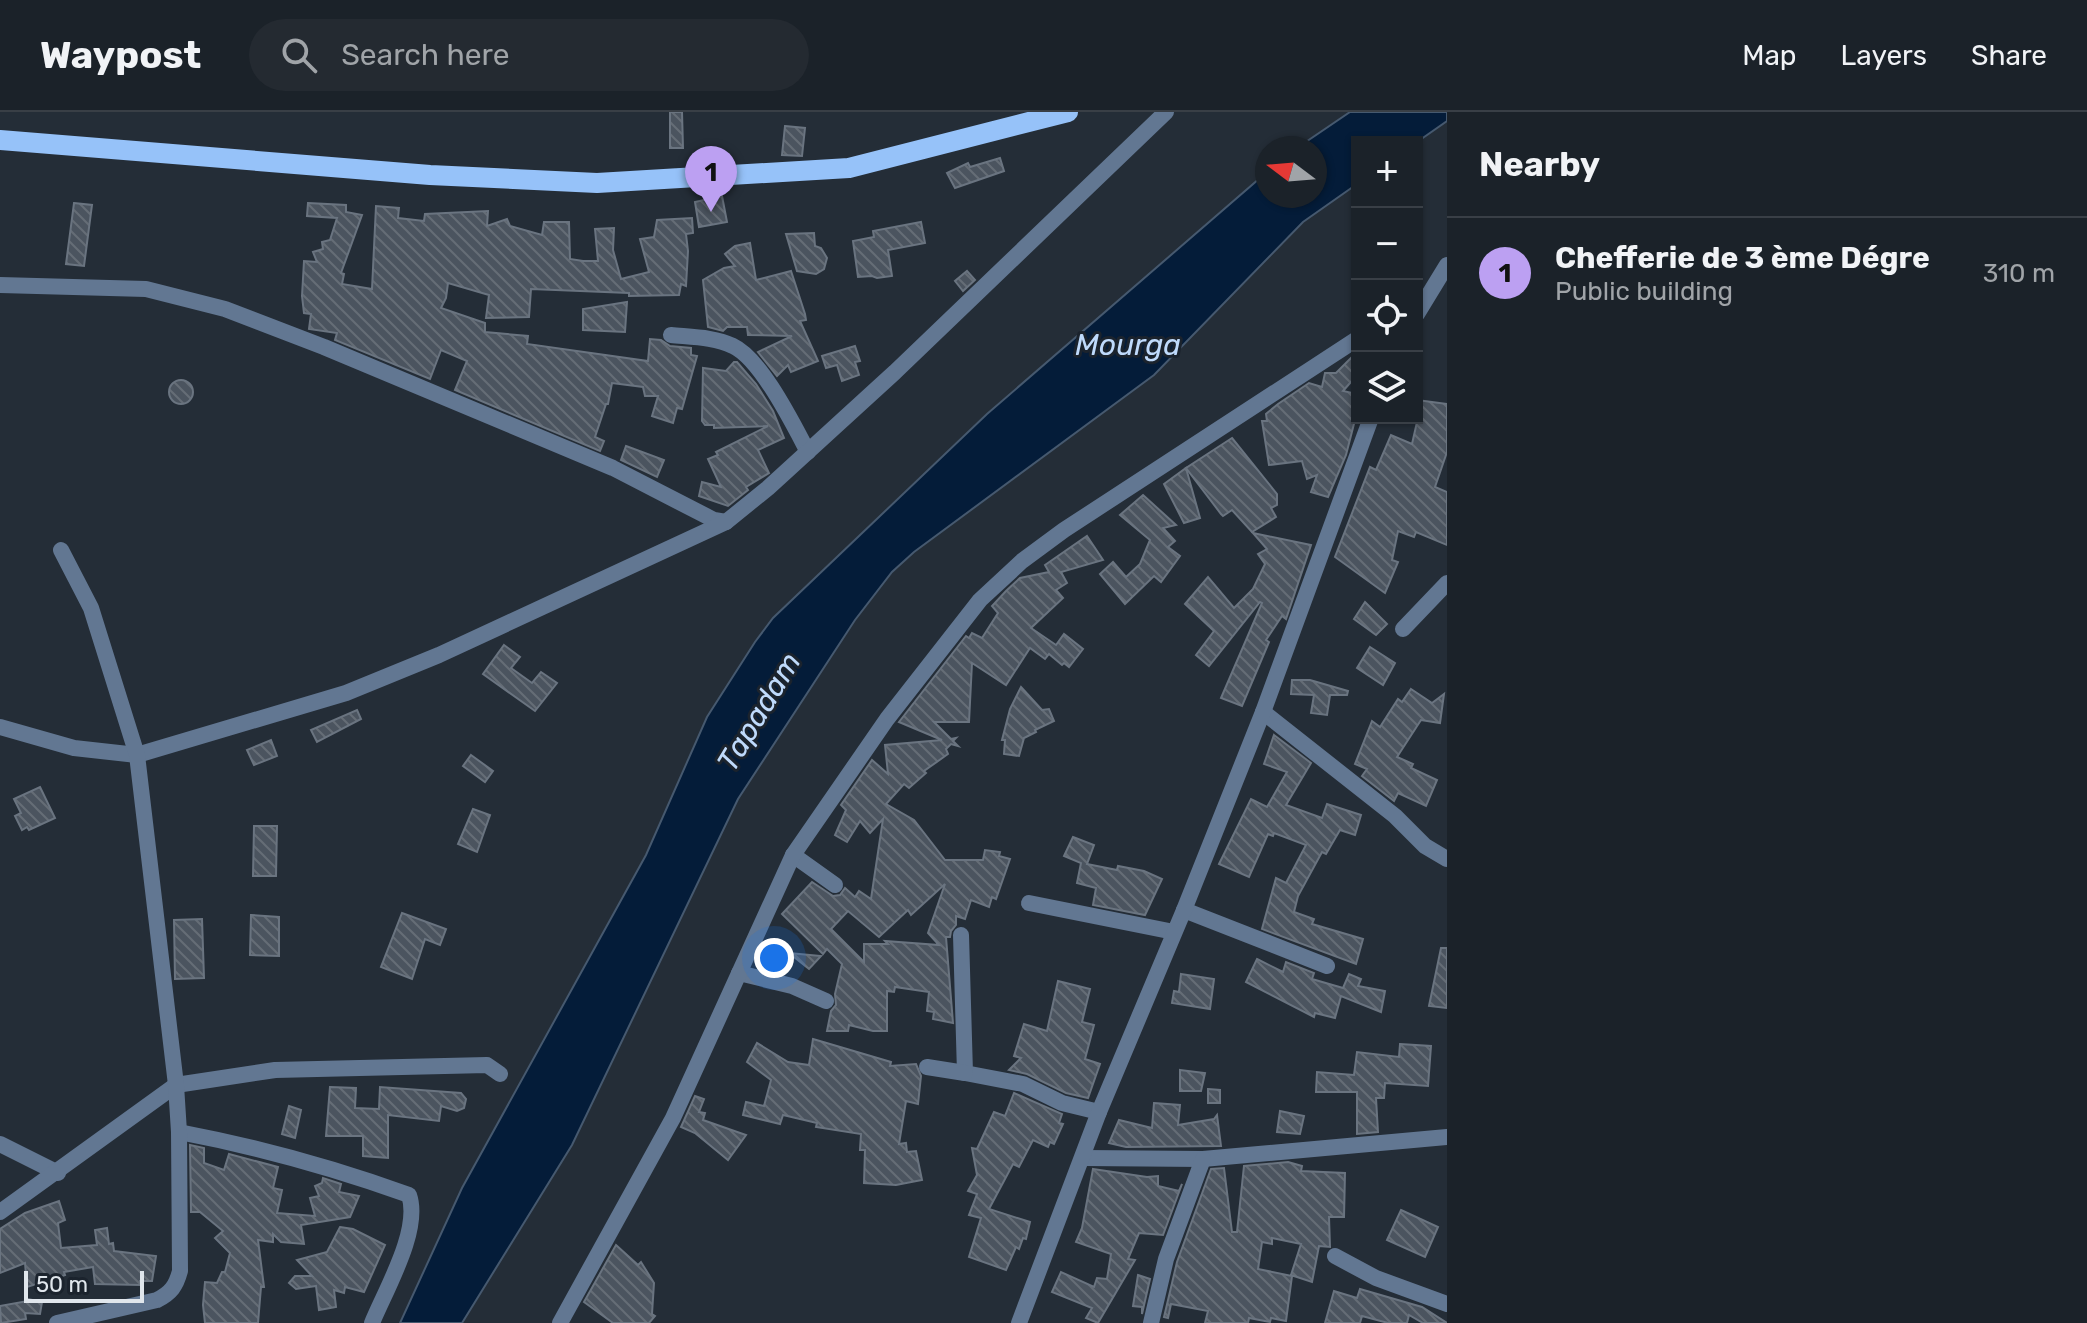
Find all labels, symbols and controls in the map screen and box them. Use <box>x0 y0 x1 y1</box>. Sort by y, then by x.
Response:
search box <box>249 19 809 91</box>
text: Waypost <box>40 32 201 78</box>
icon: search <box>277 33 321 77</box>
text: Search here <box>341 37 509 73</box>
text: Map <box>1742 39 1797 72</box>
text: Layers <box>1841 39 1927 72</box>
text: Share <box>1971 39 2047 72</box>
north arrow <box>1255 136 1327 208</box>
map controls <box>1351 136 1423 424</box>
button: + <box>1351 136 1423 208</box>
text: Nearby <box>1479 144 1600 185</box>
pin: 1 <box>685 146 737 212</box>
button: − <box>1351 208 1423 280</box>
text: Chefferie de 3 ème Dégre <box>1555 240 1930 276</box>
text: 1 <box>1499 258 1511 289</box>
text: 310 m <box>1983 258 2055 289</box>
text: Public building <box>1555 276 1733 307</box>
button: locate <box>1351 280 1423 352</box>
water label: Mourga <box>1075 327 1181 363</box>
button: layers <box>1351 352 1423 424</box>
water label: Tapadam <box>709 646 809 778</box>
your location <box>754 938 794 978</box>
scale bar <box>24 1267 144 1303</box>
text: 50 m <box>36 1271 88 1298</box>

